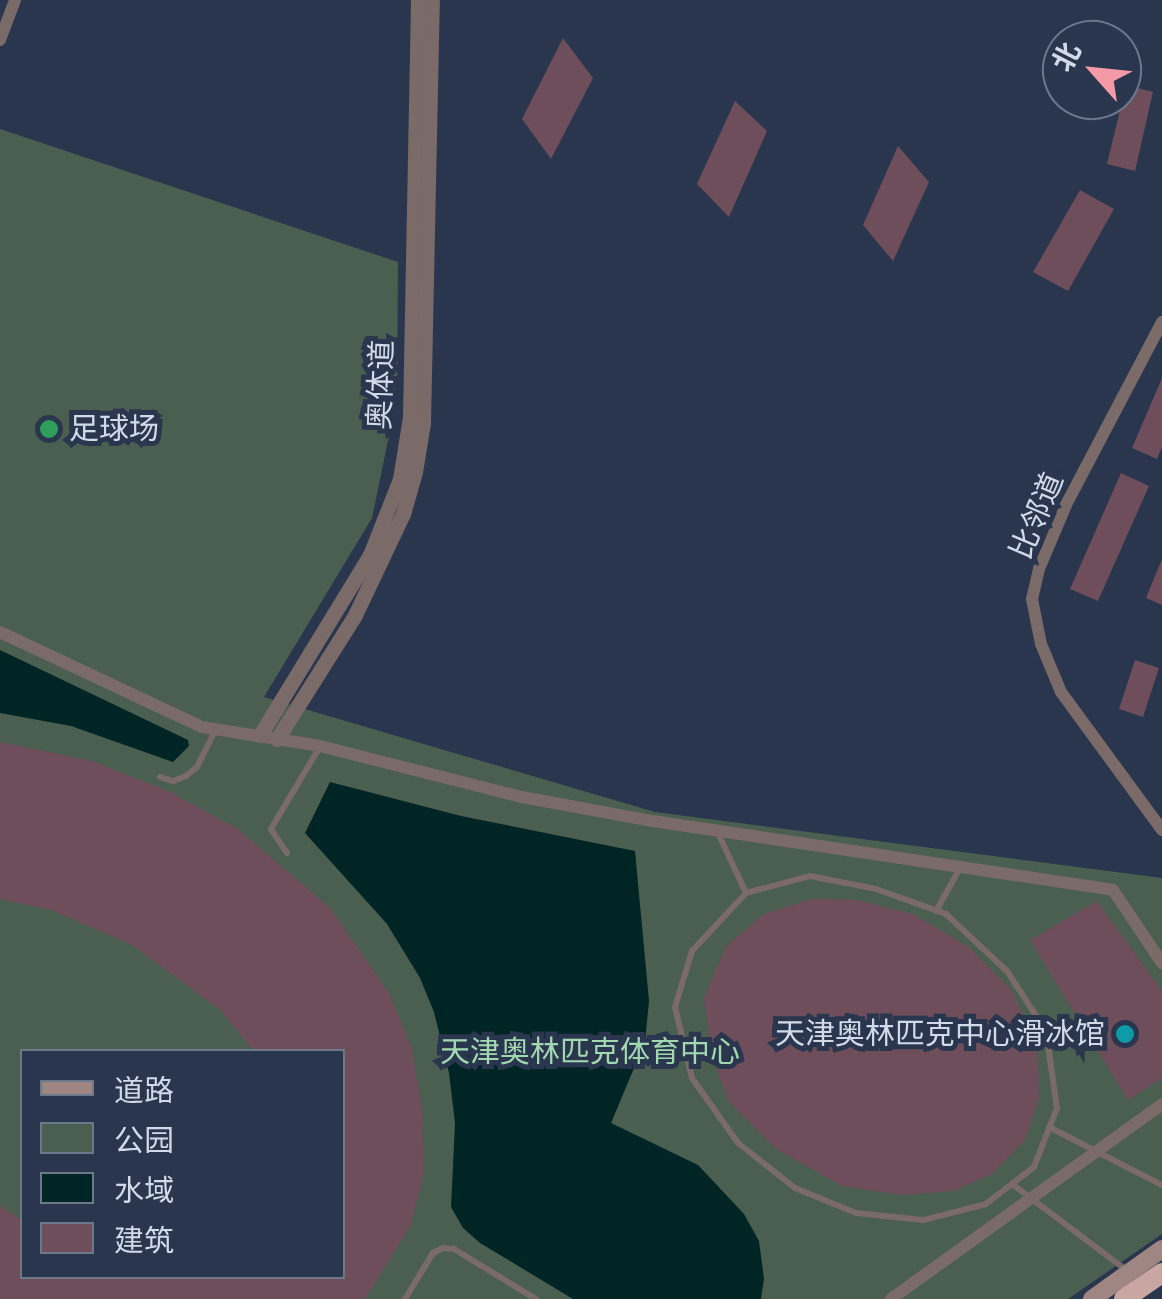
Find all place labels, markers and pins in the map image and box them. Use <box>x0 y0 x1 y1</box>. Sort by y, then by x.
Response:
place label: 足球场 <box>69 411 159 447</box>
marker: 足球场 <box>38 418 60 440</box>
place label: 天津奥林匹克中心滑冰馆 <box>775 1016 1105 1052</box>
marker: 天津奥林匹克中心滑冰馆 <box>1114 1023 1136 1045</box>

